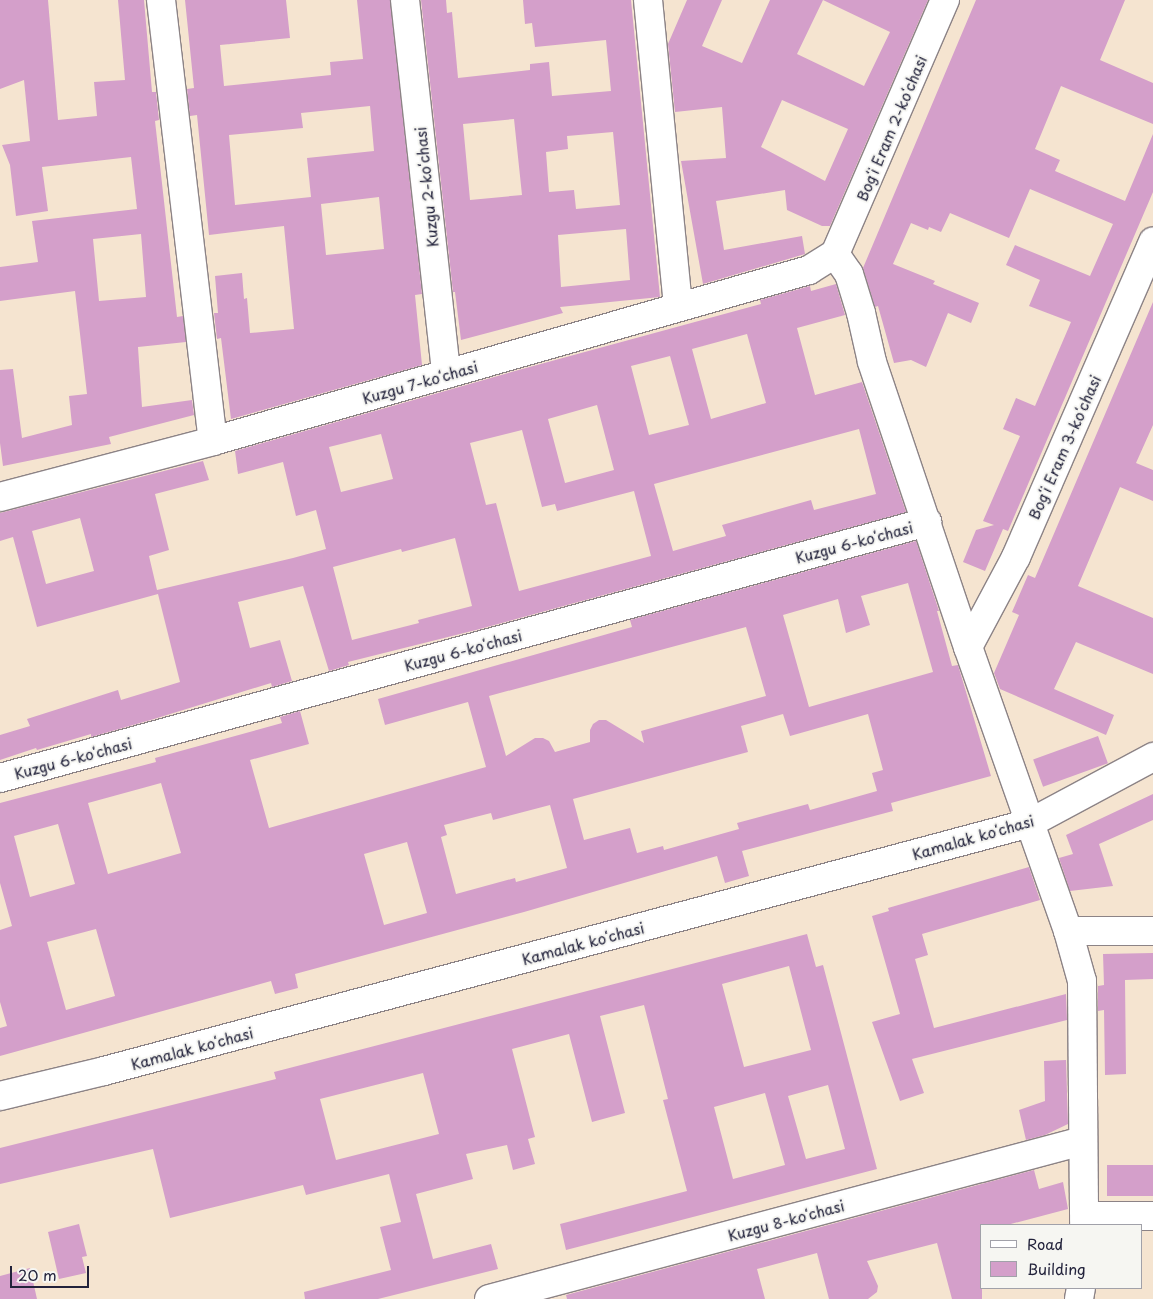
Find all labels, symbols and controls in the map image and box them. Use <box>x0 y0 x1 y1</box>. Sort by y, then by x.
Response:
street label: Bogʻi Eram 2-koʻchasi <box>852 52 930 204</box>
street label: Kuzgu 2-koʻchasi <box>411 126 441 248</box>
street label: Kuzgu 7-koʻchasi <box>360 357 480 407</box>
street label: Bogʻi Eram 3-koʻchasi <box>1024 372 1104 522</box>
street label: Kuzgu 6-koʻchasi <box>793 518 915 566</box>
street label: Kuzgu 6-koʻchasi <box>402 626 524 674</box>
street label: Kuzgu 6-koʻchasi <box>12 734 134 782</box>
street label: Kamalak koʻchasi <box>910 811 1036 863</box>
street label: Kamalak koʻchasi <box>520 918 646 968</box>
street label: Kamalak koʻchasi <box>129 1023 255 1073</box>
street label: Kuzgu 8-koʻchasi <box>726 1196 846 1244</box>
legend <box>980 1224 1143 1289</box>
text: Road <box>1027 1232 1063 1255</box>
scale bar <box>12 1256 91 1288</box>
text: Building <box>1027 1257 1086 1280</box>
text: 20 m <box>18 1263 57 1286</box>

